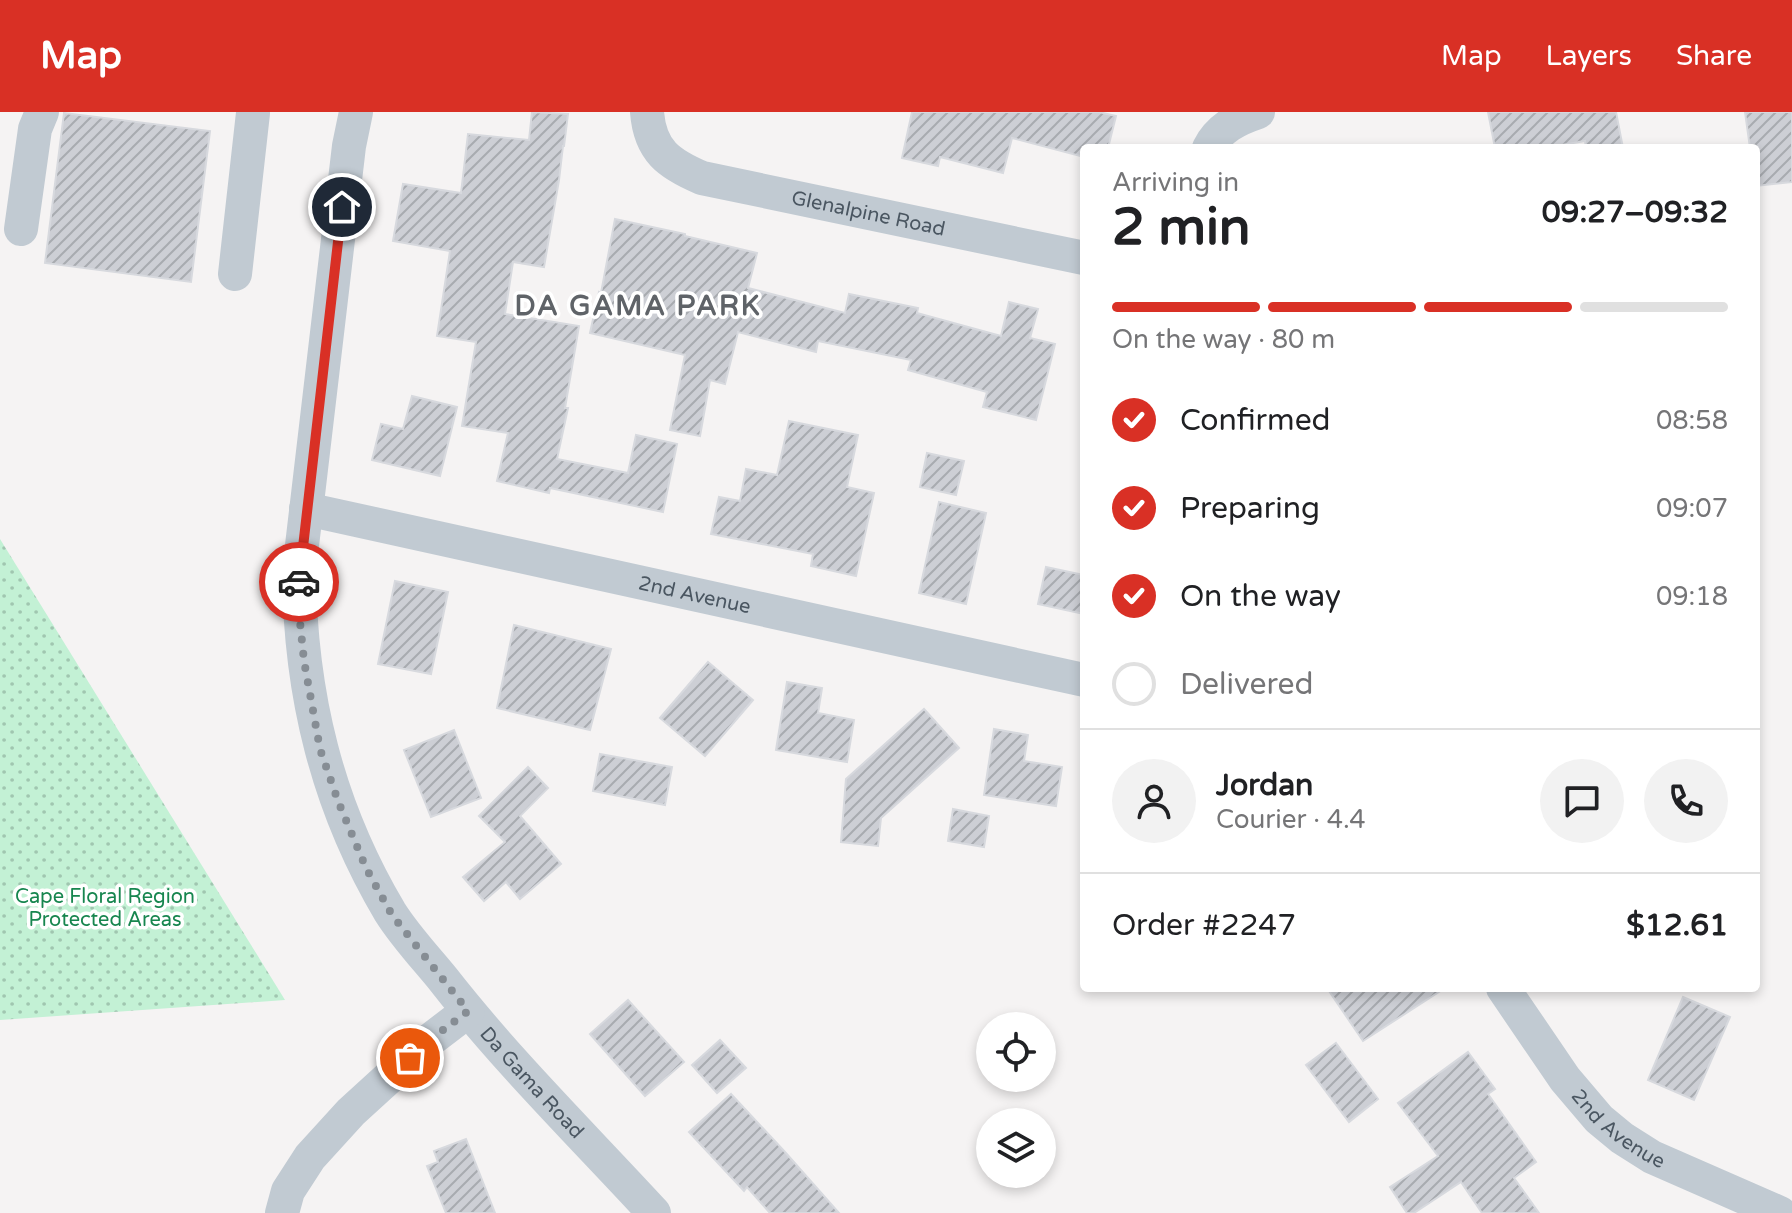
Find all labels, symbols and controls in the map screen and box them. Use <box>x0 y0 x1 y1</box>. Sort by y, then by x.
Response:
text: Map <box>40 33 122 79</box>
text: Map <box>1441 39 1502 73</box>
text: Layers <box>1546 39 1632 73</box>
text: Share <box>1676 39 1752 73</box>
text: Arriving in <box>1112 167 1239 198</box>
pin <box>308 173 376 241</box>
icon: home <box>320 185 364 229</box>
street label: Glenalpine Road <box>789 186 947 242</box>
text: 09:27–09:32 <box>1542 194 1728 231</box>
text: 2 min <box>1112 196 1251 259</box>
district label: DA GAMA PARK <box>514 289 762 323</box>
text: On the way · 80 m <box>1112 324 1335 355</box>
icon: check <box>1112 398 1156 442</box>
text: Confirmed <box>1180 402 1331 439</box>
text: 08:58 <box>1656 405 1728 436</box>
icon: check <box>1112 486 1156 530</box>
text: Preparing <box>1180 490 1320 527</box>
text: 09:07 <box>1656 493 1728 524</box>
courier <box>259 542 339 622</box>
icon: car <box>277 560 321 604</box>
street label: 2nd Avenue <box>636 571 753 619</box>
icon: check <box>1112 574 1156 618</box>
text: On the way <box>1180 578 1341 615</box>
text: 09:18 <box>1656 581 1728 612</box>
text: Delivered <box>1180 666 1314 703</box>
button: person <box>1112 759 1196 843</box>
button: chat <box>1540 759 1624 843</box>
button: phone <box>1644 759 1728 843</box>
text: Jordan <box>1216 767 1313 804</box>
text: Courier · 4.4 <box>1216 804 1366 835</box>
park label: Cape Floral Region Protected Areas <box>15 885 195 932</box>
text: Order #2247 <box>1112 907 1296 944</box>
text: $12.61 <box>1626 907 1728 944</box>
map controls <box>976 1012 1056 1188</box>
button: locate <box>976 1012 1056 1092</box>
street label: Da Gama Road <box>475 1022 589 1144</box>
pin <box>376 1024 444 1092</box>
icon: bag <box>388 1036 432 1080</box>
street label: 2nd Avenue <box>1566 1085 1668 1174</box>
button: layers <box>976 1108 1056 1188</box>

